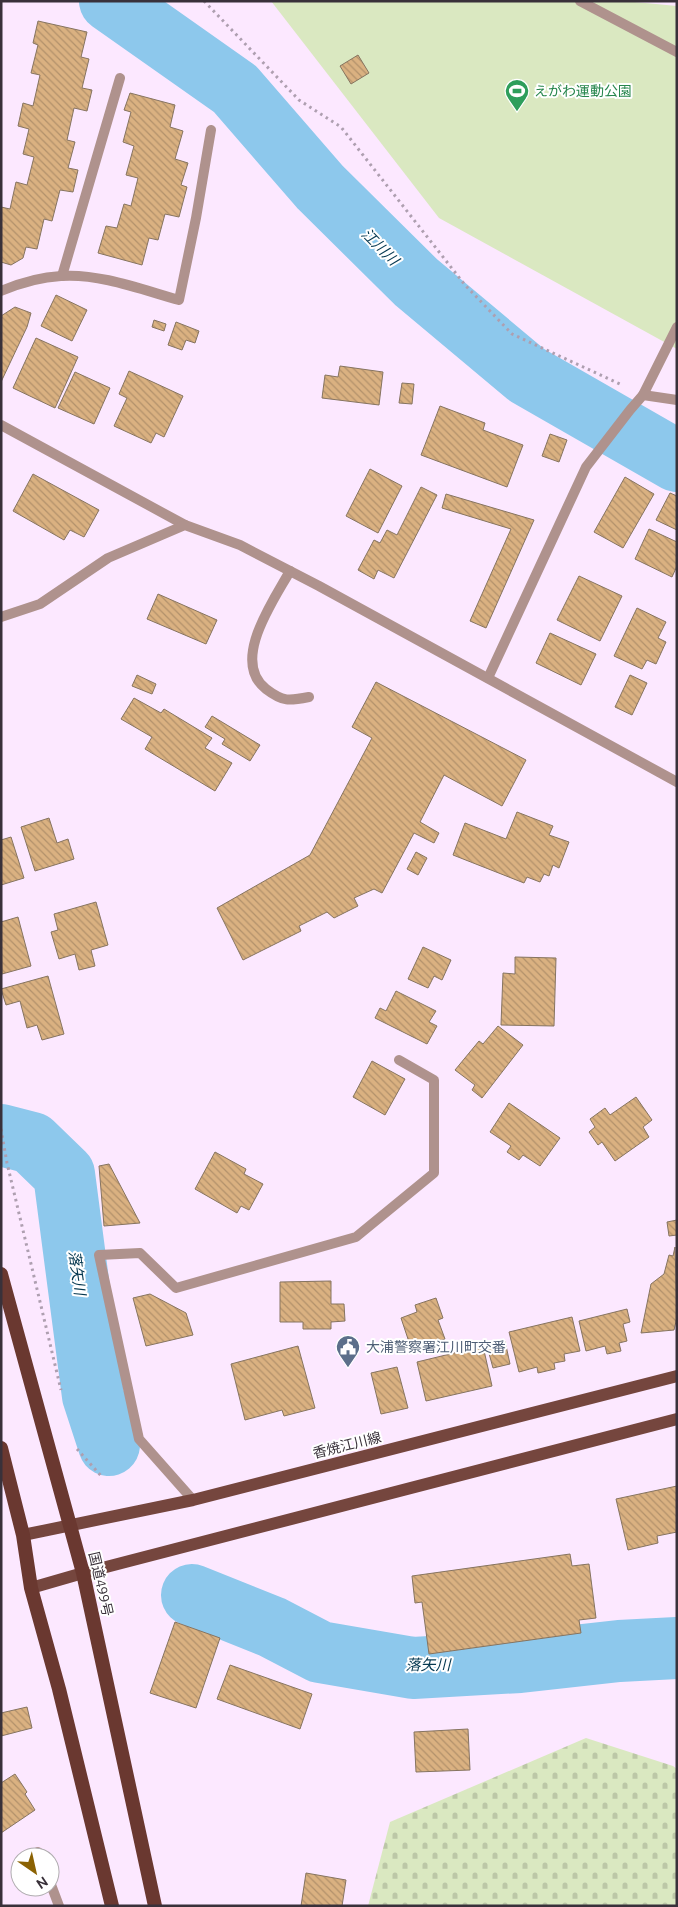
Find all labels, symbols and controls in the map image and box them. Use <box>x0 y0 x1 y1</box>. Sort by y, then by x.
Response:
sports icon: えがわ運動公園 <box>504 78 530 112</box>
place label: えがわ運動公園 <box>534 83 632 99</box>
water label: 江川川 <box>358 225 404 270</box>
water label: 落矢川 <box>66 1249 89 1298</box>
public building icon: 大浦警察署江川町交番 <box>335 1334 361 1368</box>
place label: 大浦警察署江川町交番 <box>366 1339 506 1355</box>
street label: 香焼江川線 <box>311 1429 383 1461</box>
street label: 国道499号 <box>86 1550 116 1618</box>
water label: 落矢川 <box>405 1656 452 1673</box>
north arrow <box>10 1847 60 1897</box>
text: N <box>33 1873 51 1892</box>

